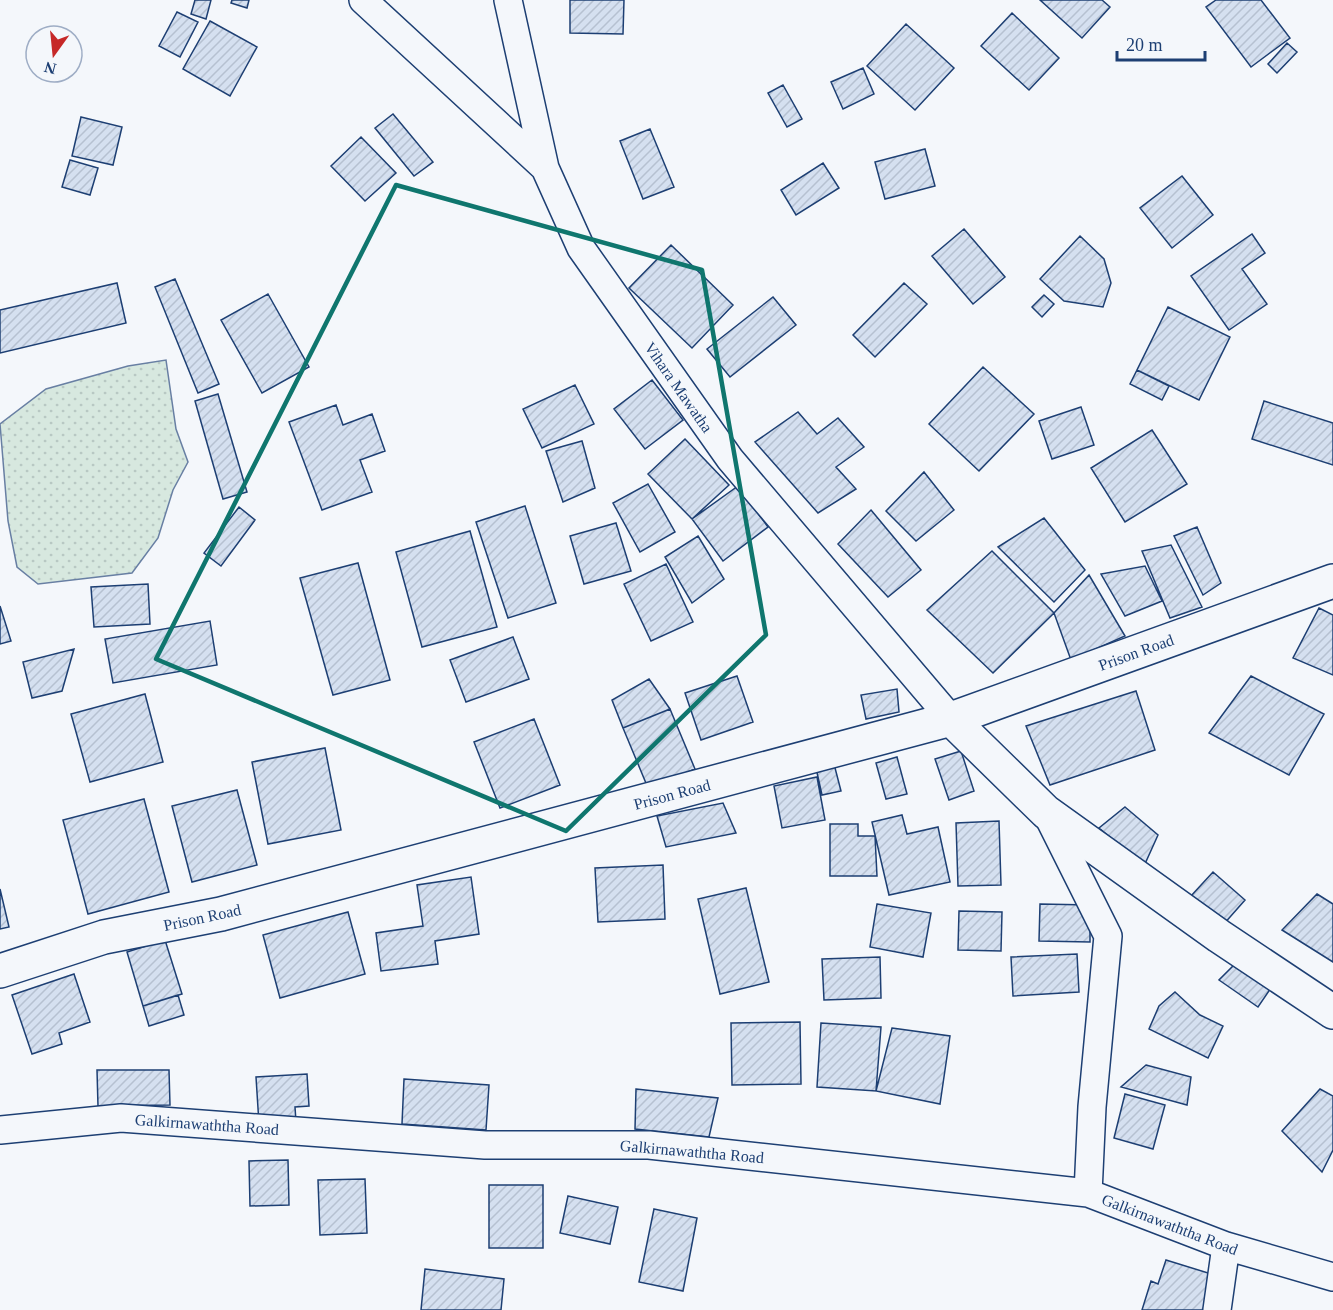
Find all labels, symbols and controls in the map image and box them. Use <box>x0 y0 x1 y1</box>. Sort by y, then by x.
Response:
north arrow <box>24 24 84 84</box>
scale bar <box>1117 24 1206 62</box>
text: 20 m <box>1126 35 1163 55</box>
text: N <box>42 58 58 78</box>
street label: Vihara Mawatha <box>641 339 716 436</box>
street label: Prison Road <box>1096 631 1176 674</box>
street label: Prison Road <box>632 776 712 813</box>
street label: Prison Road <box>162 901 242 934</box>
street label: Galkirnawaththa Road <box>134 1111 280 1138</box>
street label: Galkirnawaththa Road <box>619 1137 765 1166</box>
street label: Galkirnawaththa Road <box>1099 1191 1240 1258</box>

